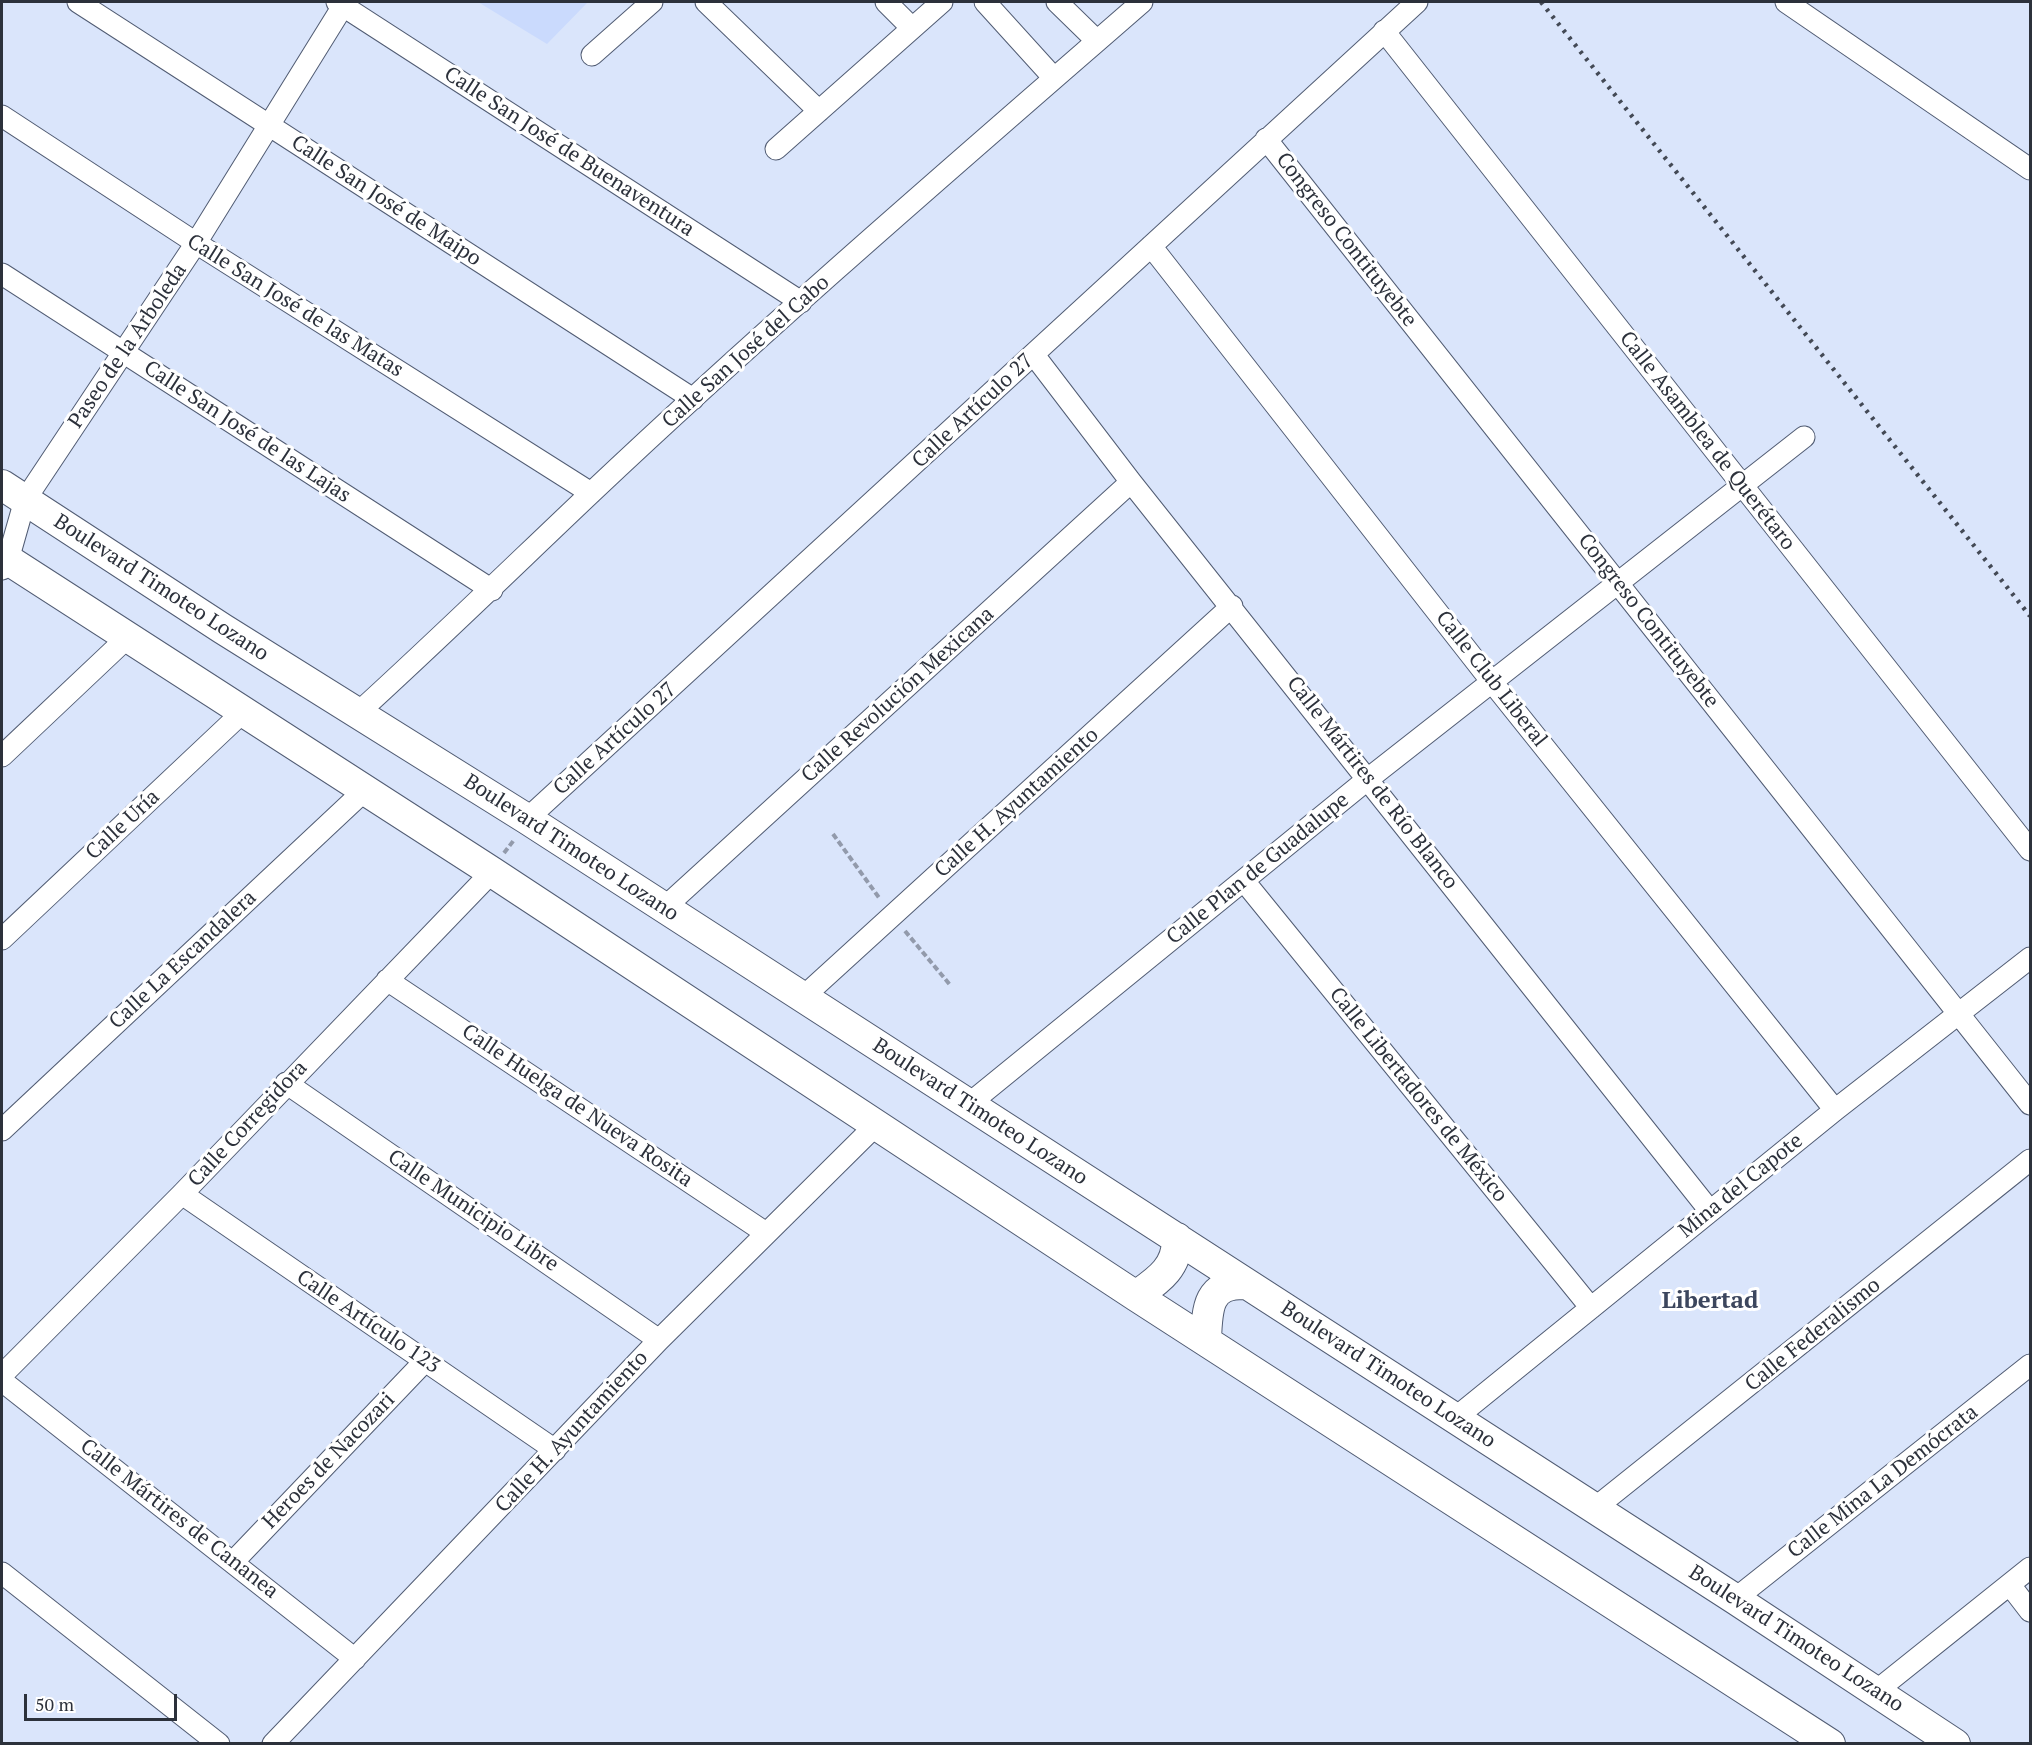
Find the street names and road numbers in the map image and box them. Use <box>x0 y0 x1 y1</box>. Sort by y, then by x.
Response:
street label: Calle San José de Buenaventura <box>439 62 699 242</box>
street label: Calle San José de Maipo <box>286 130 486 272</box>
street label: Congreso Contituyebte <box>1270 148 1422 332</box>
street label: Calle San José de las Matas <box>182 229 408 383</box>
street label: Paseo de la Arboleda <box>63 259 193 433</box>
street label: Calle San José del Cabo <box>657 270 835 434</box>
street label: Calle Asamblea de Querétaro <box>1614 327 1800 555</box>
street label: Calle Artículo 27 <box>907 349 1039 473</box>
street label: Calle San José de las Lajas <box>139 356 355 508</box>
street label: Boulevard Timoteo Lozano <box>49 509 273 667</box>
street label: Congreso Contituyebte <box>1572 529 1724 713</box>
street label: Calle Revolución Mexicana <box>797 602 999 788</box>
street label: Calle Club Liberal <box>1430 606 1552 752</box>
street label: Calle Mártires de Río Blanco <box>1281 671 1463 895</box>
street label: Calle Artículo 27 <box>549 677 681 801</box>
street label: Calle H. Ayuntamiento <box>930 723 1104 883</box>
street label: Boulevard Timoteo Lozano <box>459 769 683 927</box>
street label: Calle Uría <box>81 785 165 865</box>
street label: Calle Plan de Guadalupe <box>1162 788 1354 950</box>
street label: Calle La Escandalera <box>104 885 262 1035</box>
street label: Calle Libertadores de México <box>1324 983 1512 1207</box>
street label: Calle Huelga de Nueva Rosita <box>457 1019 697 1193</box>
street label: Boulevard Timoteo Lozano <box>868 1033 1092 1191</box>
street label: Calle Corregidora <box>183 1056 313 1192</box>
street label: Mina del Capote <box>1674 1128 1808 1244</box>
street label: Calle Municipio Libre <box>383 1145 563 1277</box>
street label: Calle Artículo 123 <box>292 1265 444 1379</box>
street label: Calle Federalismo <box>1740 1273 1886 1397</box>
street label: Boulevard Timoteo Lozano <box>1276 1296 1500 1454</box>
street label: Calle H. Ayuntamiento <box>491 1346 653 1518</box>
street label: Heroes de Nacozari <box>258 1388 400 1534</box>
street label: Calle Mina La Demócrata <box>1783 1400 1983 1564</box>
street label: Calle Mártires de Cananea <box>75 1434 283 1604</box>
street label: Boulevard Timoteo Lozano <box>1684 1560 1908 1718</box>

